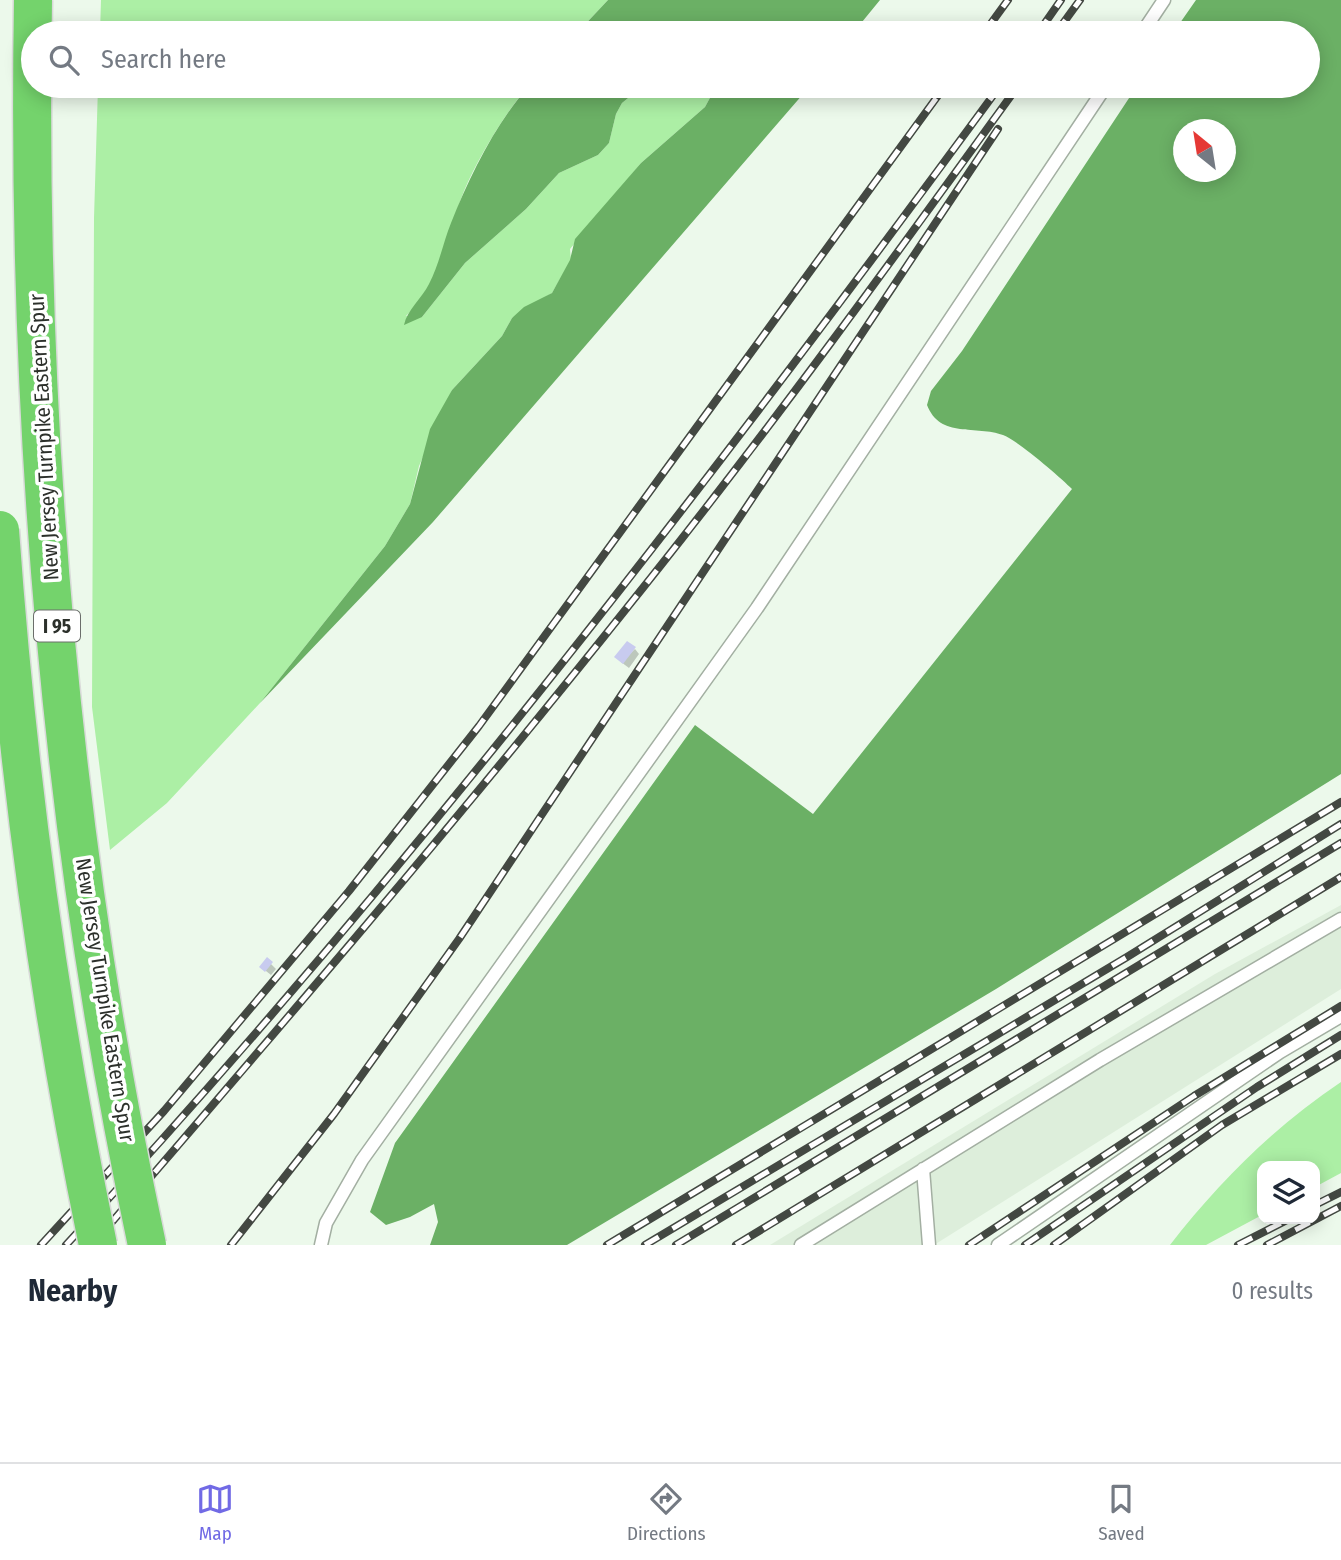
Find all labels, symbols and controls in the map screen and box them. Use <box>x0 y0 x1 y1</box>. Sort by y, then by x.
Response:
search box <box>21 21 1320 98</box>
icon: search <box>45 41 83 79</box>
text: Search here <box>101 44 226 75</box>
north arrow <box>1173 119 1236 182</box>
street label: New Jersey Turnpike Eastern Spur <box>23 292 64 581</box>
road number: I 95 <box>34 610 80 642</box>
street label: New Jersey Turnpike Eastern Spur <box>70 856 140 1144</box>
map controls <box>1257 1161 1320 1224</box>
button: layers <box>1257 1161 1320 1224</box>
text: Nearby <box>28 1273 117 1309</box>
text: 0 results <box>1232 1277 1313 1305</box>
tab: Map <box>196 1480 234 1545</box>
tab: Directions <box>627 1480 706 1545</box>
tab: Saved <box>1098 1480 1145 1545</box>

